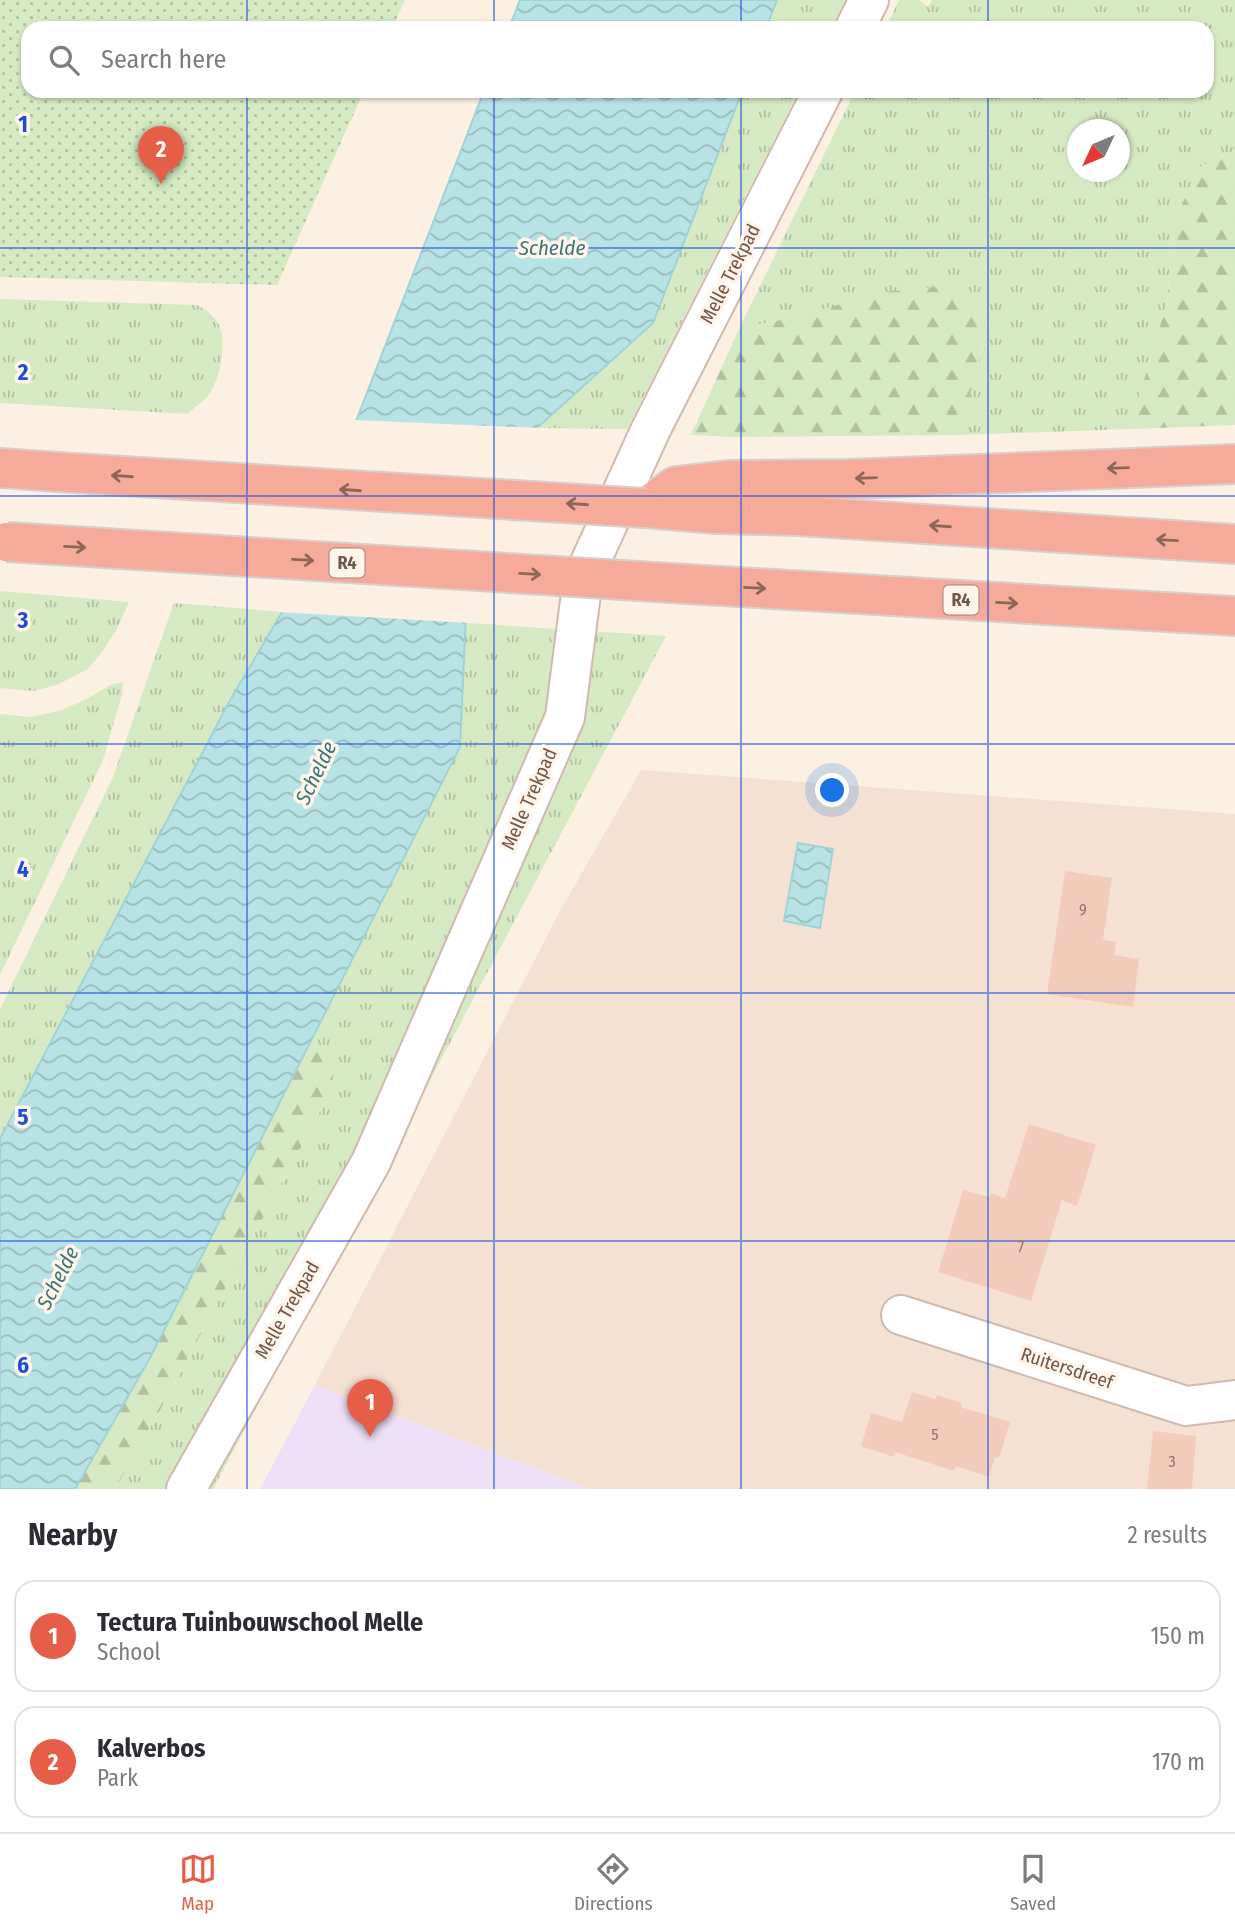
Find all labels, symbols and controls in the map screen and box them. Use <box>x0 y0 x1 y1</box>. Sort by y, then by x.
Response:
search box <box>21 21 1214 98</box>
icon: search <box>45 41 83 79</box>
text: Search here <box>101 44 226 75</box>
text: 1 <box>18 110 28 138</box>
north arrow <box>1067 119 1130 182</box>
pin: 2 <box>138 126 184 184</box>
street label: Melle Trekpad <box>695 220 765 328</box>
water label: Schelde <box>518 235 585 261</box>
text: 2 <box>17 358 29 386</box>
one-way arrow <box>1107 462 1130 475</box>
one-way arrow <box>111 469 134 482</box>
one-way arrow <box>855 472 878 485</box>
one-way arrow <box>338 483 361 496</box>
one-way arrow <box>566 497 588 510</box>
one-way arrow <box>929 519 952 532</box>
one-way arrow <box>1156 533 1179 546</box>
one-way arrow <box>64 540 87 553</box>
road number: R4 <box>330 548 364 578</box>
one-way arrow <box>291 554 314 567</box>
one-way arrow <box>518 568 540 581</box>
one-way arrow <box>743 582 766 595</box>
road number: R4 <box>944 586 978 614</box>
one-way arrow <box>995 596 1018 609</box>
text: 3 <box>17 606 29 634</box>
water label: Schelde <box>289 737 342 810</box>
street label: Melle Trekpad <box>496 745 562 853</box>
your location <box>815 773 849 807</box>
text: 4 <box>17 855 29 883</box>
house number: 9 <box>1079 900 1087 919</box>
text: 5 <box>17 1103 29 1131</box>
house number: 7 <box>1018 1237 1025 1256</box>
water label: Schelde <box>31 1242 85 1315</box>
street label: Melle Trekpad <box>250 1257 324 1363</box>
street label: Ruitersdreef <box>1018 1342 1117 1394</box>
text: 6 <box>17 1351 29 1379</box>
pin: 1 <box>347 1379 393 1437</box>
house number: 5 <box>931 1425 939 1444</box>
house number: 3 <box>1168 1452 1176 1471</box>
text: Nearby <box>28 1517 117 1553</box>
text: 2 results <box>1127 1521 1207 1549</box>
text: Tectura Tuinbouwschool Melle <box>97 1607 423 1638</box>
text: 1 <box>48 1622 58 1650</box>
text: 150 m <box>1150 1622 1205 1650</box>
text: School <box>97 1638 161 1666</box>
text: Kalverbos <box>97 1733 205 1764</box>
text: 2 <box>48 1748 58 1776</box>
text: 170 m <box>1152 1748 1205 1776</box>
text: Park <box>97 1764 138 1792</box>
tab: Map <box>179 1850 217 1915</box>
tab: Directions <box>574 1850 653 1915</box>
tab: Saved <box>1010 1850 1056 1915</box>

